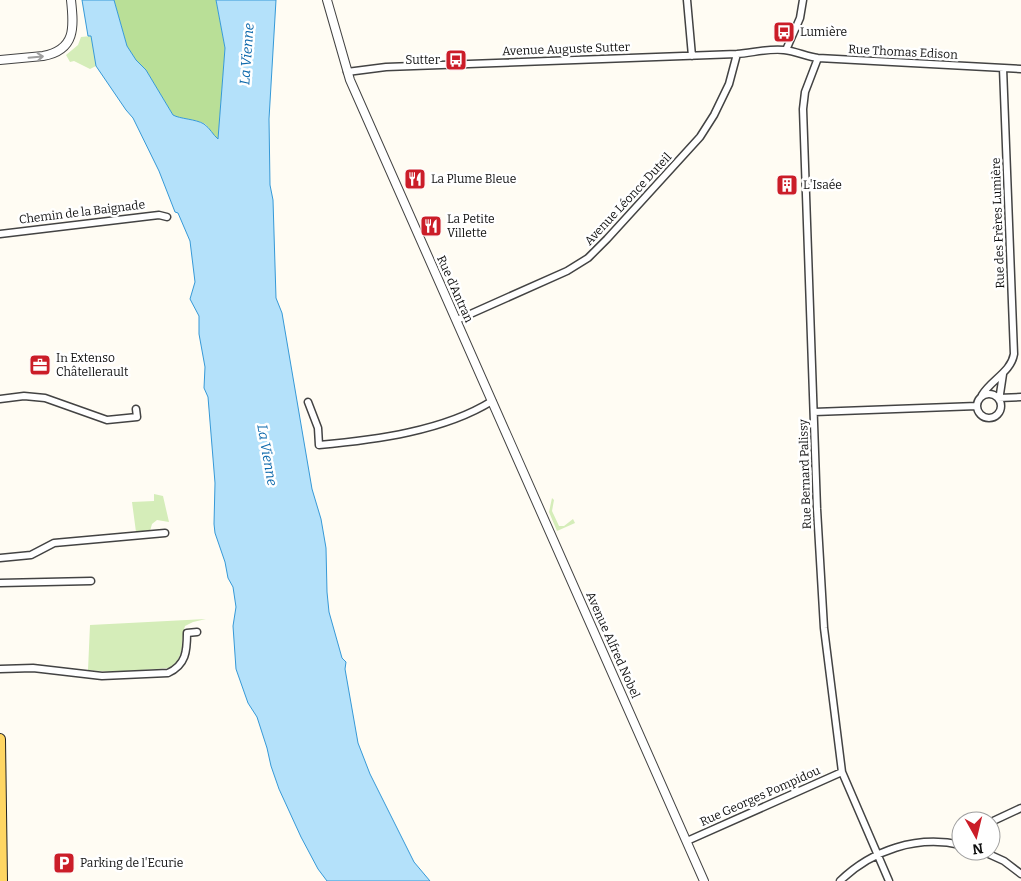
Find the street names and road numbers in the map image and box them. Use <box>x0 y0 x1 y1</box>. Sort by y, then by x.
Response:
street label: Avenue Auguste Sutter <box>502 40 631 58</box>
street label: Rue Thomas Edison <box>848 42 959 62</box>
street label: Avenue Léonce Duteil <box>582 150 675 248</box>
street label: Rue des Frères Lumière <box>989 157 1007 289</box>
street label: Chemin de la Baignade <box>18 197 146 227</box>
street label: Rue d'Antran <box>434 253 476 325</box>
street label: Rue Bernard Palissy <box>796 418 814 529</box>
street label: Avenue Alfred Nobel <box>583 590 643 701</box>
street label: Rue Georges Pompidou <box>698 763 823 829</box>

